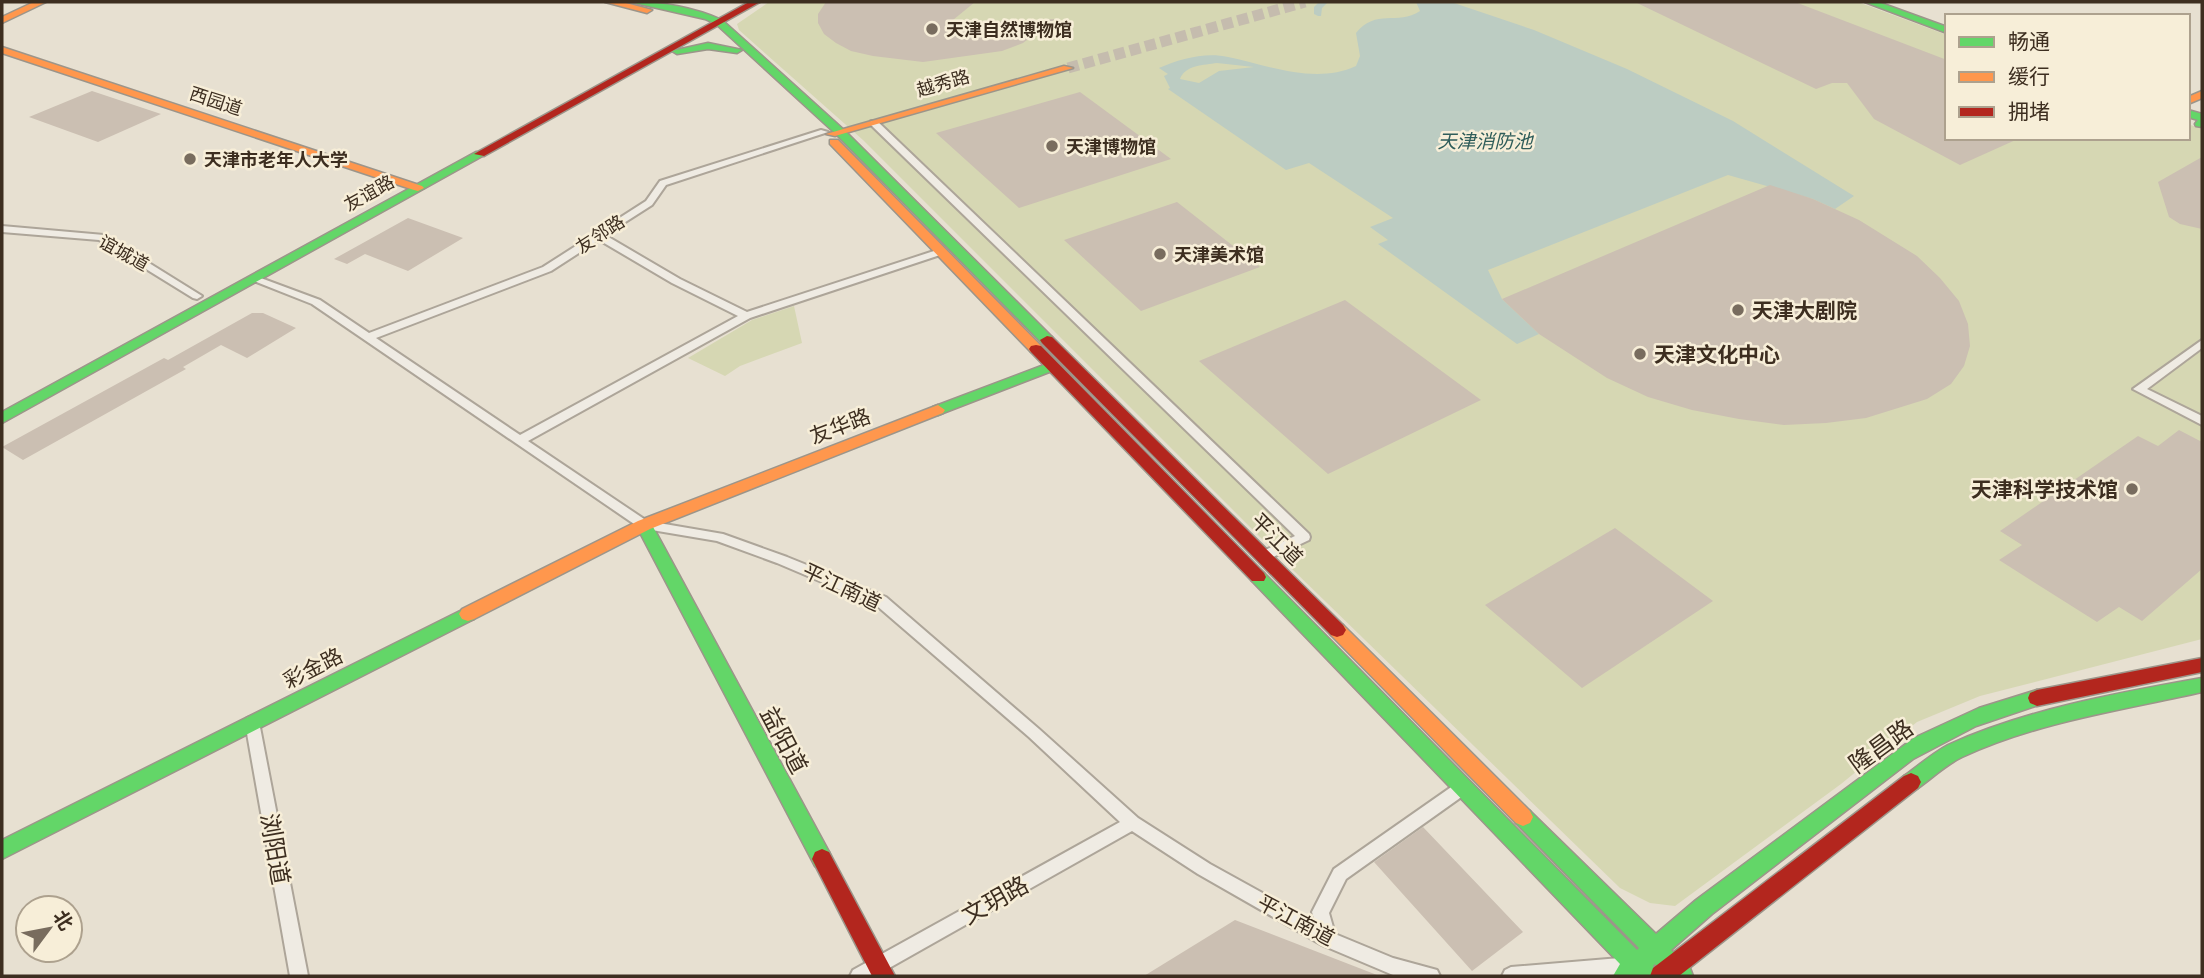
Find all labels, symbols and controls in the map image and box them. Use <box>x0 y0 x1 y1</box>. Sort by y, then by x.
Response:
legend <box>1945 14 2190 140</box>
place label: 天津自然博物馆 <box>946 18 1072 41</box>
marker: 天津自然博物馆 <box>924 21 940 37</box>
text: 畅通 <box>2008 28 2050 55</box>
text: 缓行 <box>2008 63 2050 90</box>
street label: 越秀路 <box>914 65 972 101</box>
street label: 西园道 <box>187 82 245 120</box>
text: 拥堵 <box>2008 98 2050 125</box>
water label: 天津消防池 <box>1437 129 1534 153</box>
place label: 天津博物馆 <box>1066 135 1156 158</box>
marker: 天津博物馆 <box>1044 138 1060 154</box>
place label: 天津市老年人大学 <box>204 148 348 171</box>
marker: 天津市老年人大学 <box>182 151 198 167</box>
street label: 友谊路 <box>340 170 398 216</box>
street label: 友邻路 <box>571 210 629 258</box>
street label: 谊城道 <box>95 230 153 276</box>
place label: 天津美术馆 <box>1174 243 1264 266</box>
marker: 天津美术馆 <box>1152 246 1168 262</box>
place label: 天津大剧院 <box>1752 297 1857 324</box>
marker: 天津大剧院 <box>1730 302 1746 318</box>
place label: 天津文化中心 <box>1654 341 1780 368</box>
marker: 天津文化中心 <box>1632 346 1648 362</box>
street label: 友华路 <box>806 402 874 450</box>
place label: 天津科学技术馆 <box>1971 476 2118 503</box>
marker: 天津科学技术馆 <box>2124 481 2140 497</box>
street label: 平江道 <box>1245 507 1309 571</box>
street label: 平江南道 <box>798 557 886 617</box>
street label: 彩金路 <box>279 642 347 694</box>
street label: 益阳道 <box>753 701 815 779</box>
street label: 隆昌路 <box>1843 712 1919 780</box>
street label: 浏阳道 <box>253 811 297 887</box>
street label: 文玥路 <box>956 869 1034 931</box>
street label: 平江南道 <box>1253 888 1339 952</box>
north arrow <box>14 894 84 964</box>
text: 北 <box>48 906 79 934</box>

